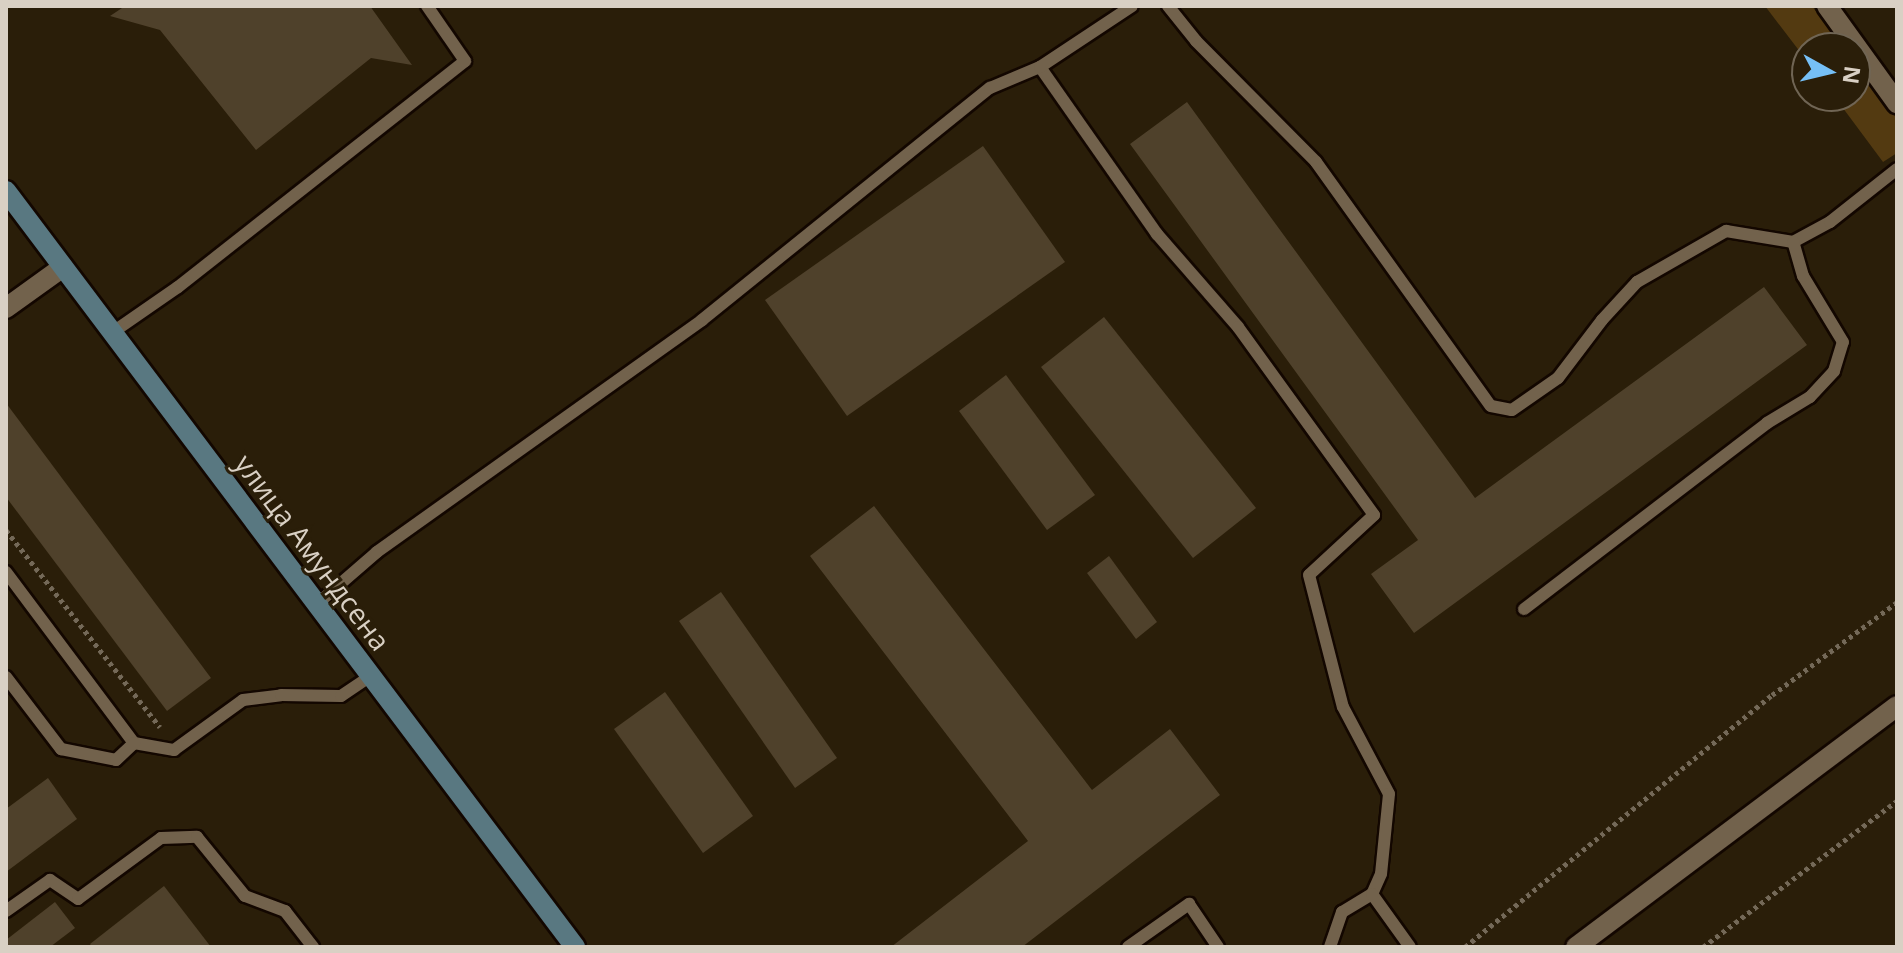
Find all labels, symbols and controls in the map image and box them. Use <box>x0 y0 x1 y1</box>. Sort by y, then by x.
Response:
north arrow <box>1791 32 1871 112</box>
text: N <box>1837 64 1869 86</box>
street label: улица Амундсена <box>228 447 398 657</box>

